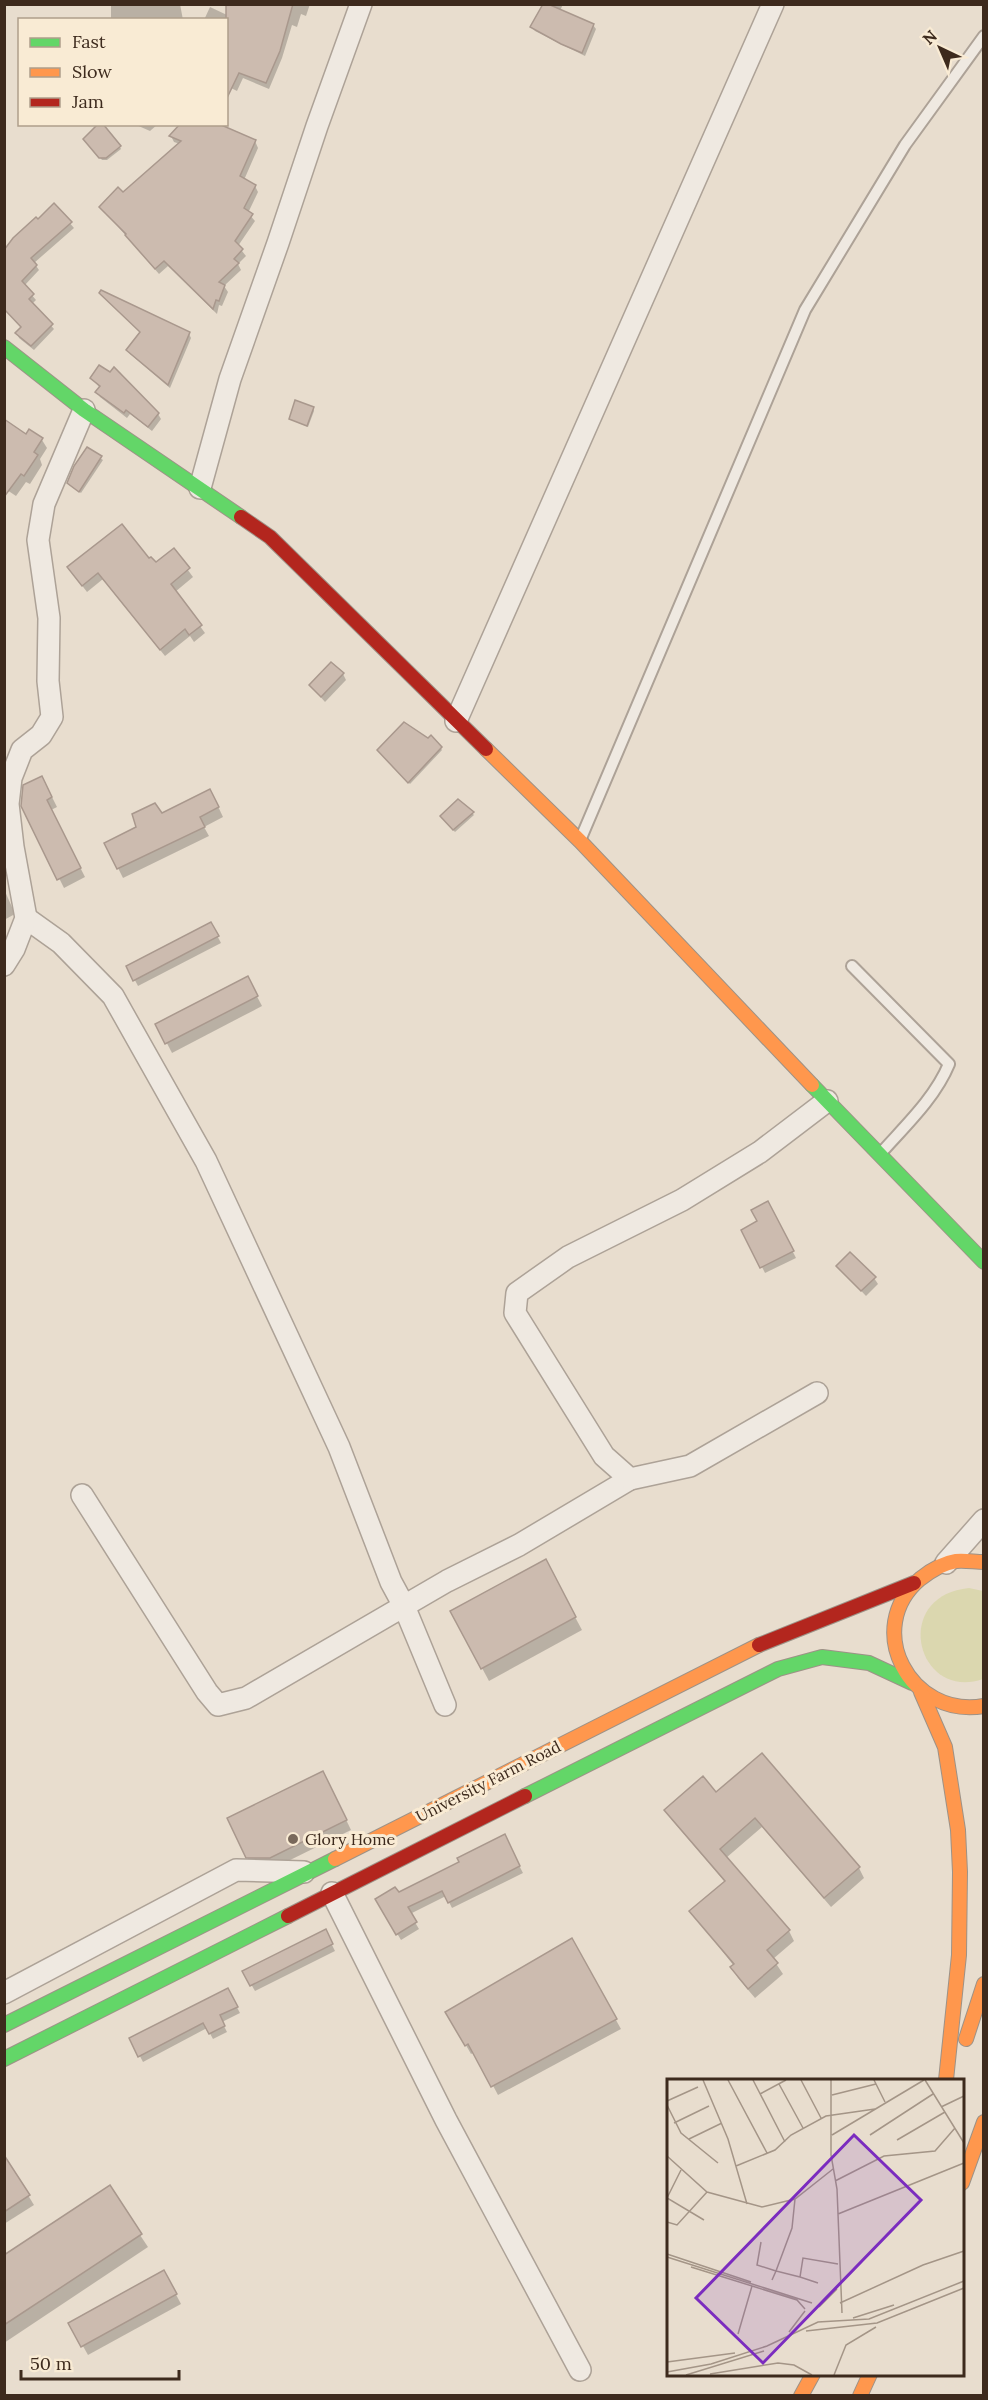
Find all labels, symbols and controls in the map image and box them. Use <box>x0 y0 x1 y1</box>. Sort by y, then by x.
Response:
legend <box>18 18 228 126</box>
north arrow <box>910 18 970 78</box>
text: N <box>918 26 941 49</box>
text: Fast <box>72 30 106 53</box>
text: Slow <box>72 60 112 83</box>
text: Jam <box>71 90 104 113</box>
street label: University Farm Road <box>412 1736 564 1826</box>
place label: Glory Home <box>305 1829 396 1849</box>
marker: Glory Home <box>286 1832 300 1846</box>
inset map <box>667 2079 964 2376</box>
scale bar <box>21 2343 178 2381</box>
text: 50 m <box>30 2352 72 2375</box>

